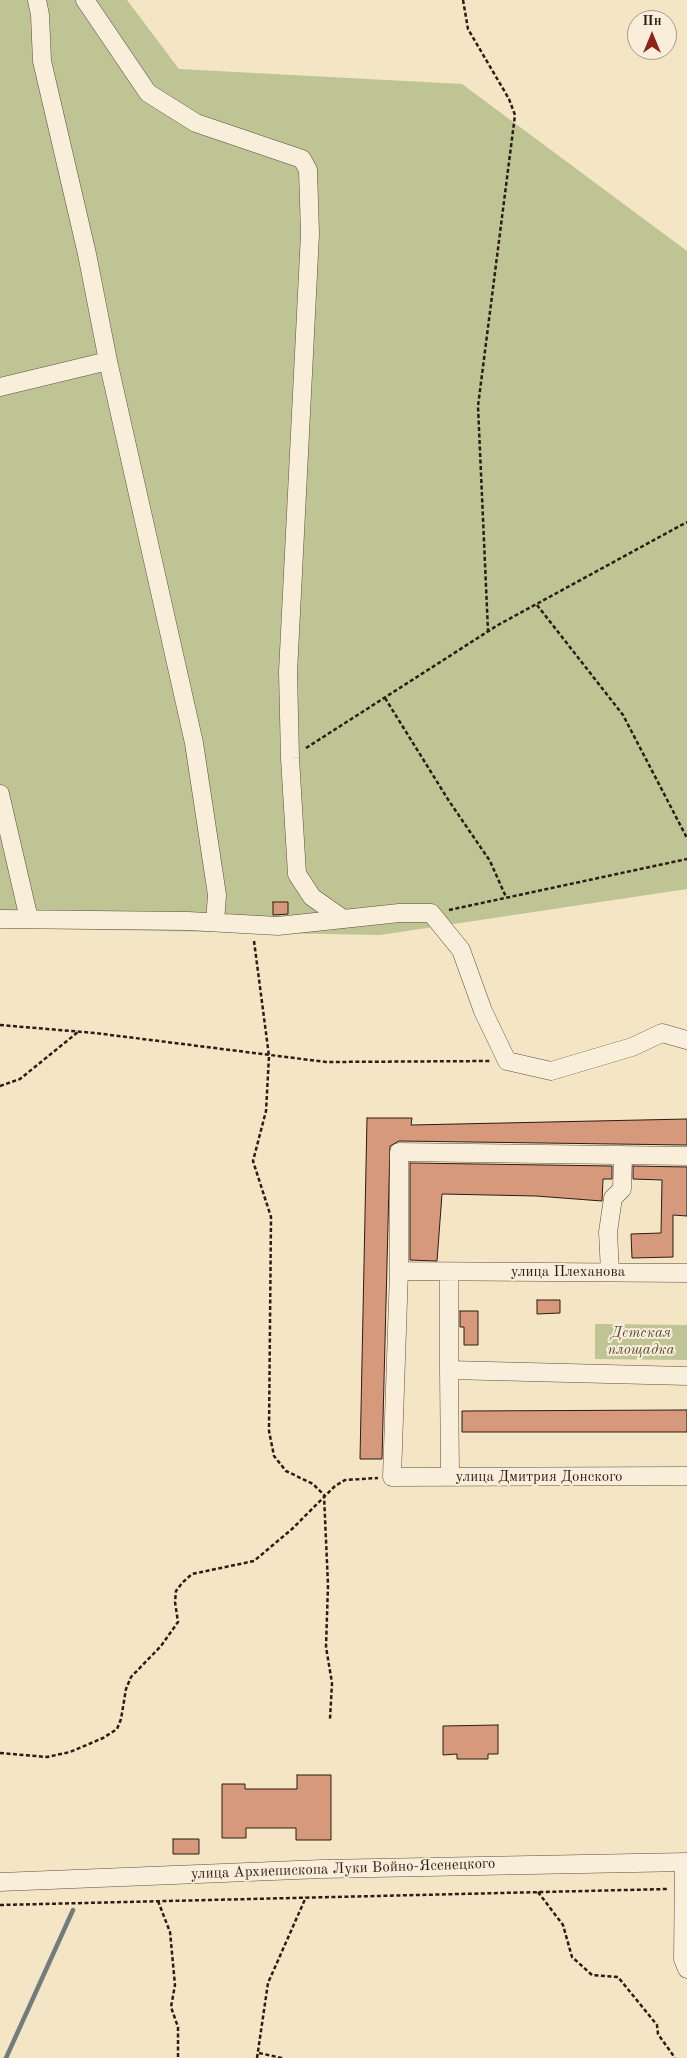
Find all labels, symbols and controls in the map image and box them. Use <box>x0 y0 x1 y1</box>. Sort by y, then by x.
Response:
north arrow <box>627 10 677 60</box>
text: Пн <box>642 14 662 28</box>
street label: улица Плеханова <box>511 1263 625 1281</box>
park label: Детская площадка <box>607 1324 675 1359</box>
street label: улица Дмитрия Донского <box>456 1468 622 1486</box>
street label: улица Архиепископа Луки Войно-Ясенецкого <box>191 1855 495 1883</box>

